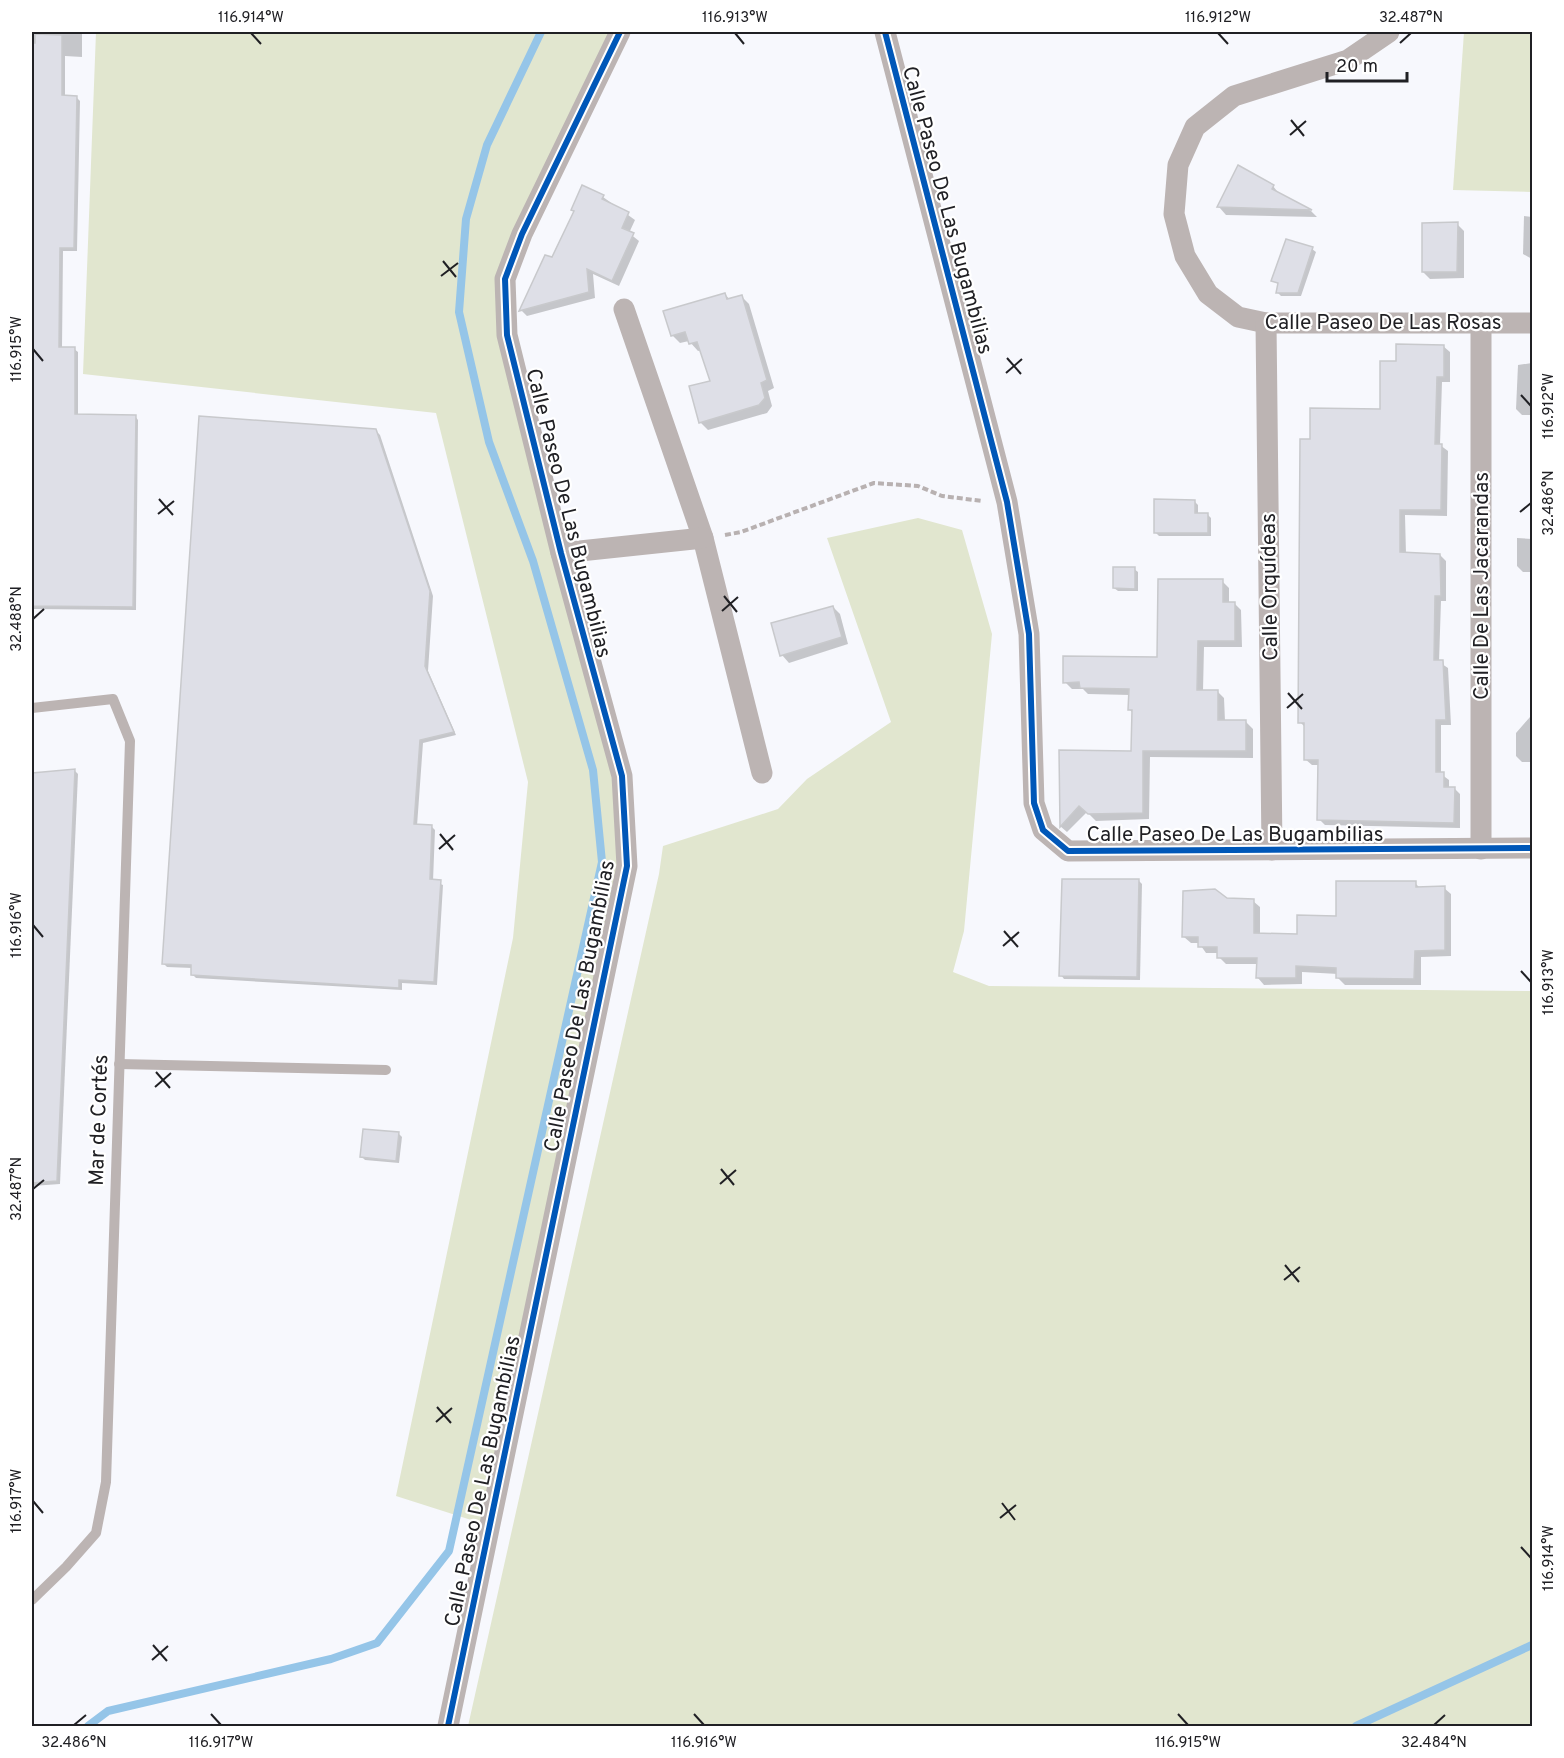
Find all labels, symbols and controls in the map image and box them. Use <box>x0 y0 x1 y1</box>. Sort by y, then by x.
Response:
text: 116.914°W <box>218 9 284 28</box>
text: 116.913°W <box>702 9 768 28</box>
text: 116.912°W <box>1185 9 1251 28</box>
text: 32.487°N <box>1379 9 1443 28</box>
scale bar <box>1327 45 1406 83</box>
text: 20 m <box>1336 56 1378 79</box>
street label: Calle Paseo De Las Bugambilias <box>895 63 998 357</box>
street label: Calle Paseo De Las Rosas <box>1264 310 1502 337</box>
text: 116.915°W <box>8 316 27 382</box>
street label: Calle Paseo De Las Bugambilias <box>519 366 617 661</box>
text: 116.912°W <box>1540 373 1559 439</box>
text: 32.486°N <box>1540 470 1559 536</box>
street label: Calle De Las Jacarandas <box>1469 472 1496 700</box>
street label: Calle Orquídeas <box>1256 513 1285 661</box>
text: 32.488°N <box>8 586 27 652</box>
street label: Calle Paseo De Las Bugambilias <box>1086 822 1384 849</box>
street label: Calle Paseo De Las Bugambilias <box>539 858 622 1155</box>
text: 116.916°W <box>8 892 27 958</box>
text: 116.913°W <box>1540 949 1559 1015</box>
street label: Mar de Cortés <box>84 1054 115 1186</box>
text: 32.487°N <box>8 1157 27 1221</box>
street label: Calle Paseo De Las Bugambilias <box>439 1333 528 1629</box>
text: 116.917°W <box>8 1469 27 1533</box>
text: 116.914°W <box>1540 1525 1559 1591</box>
text: 32.486°N <box>41 1734 107 1753</box>
text: 116.917°W <box>189 1734 253 1753</box>
text: 116.916°W <box>671 1734 737 1753</box>
text: 116.915°W <box>1155 1734 1221 1753</box>
text: 32.484°N <box>1401 1734 1467 1753</box>

